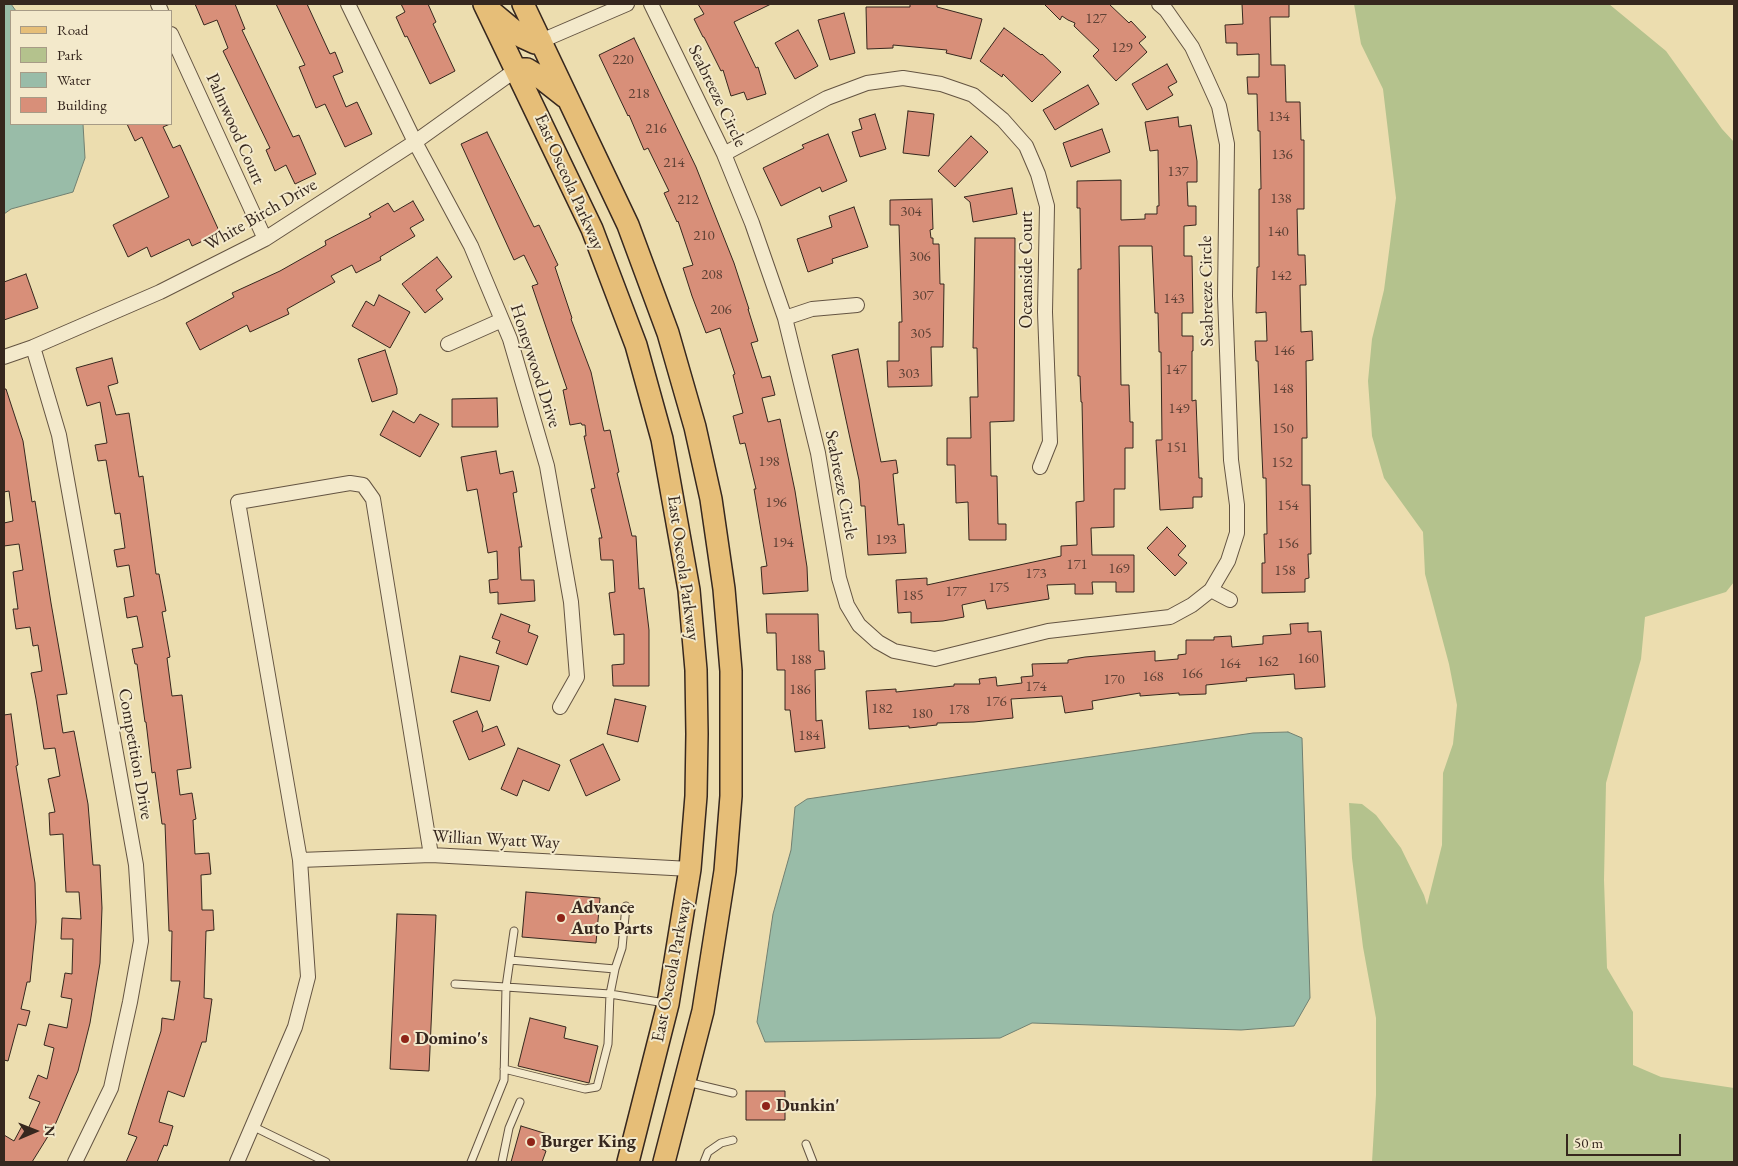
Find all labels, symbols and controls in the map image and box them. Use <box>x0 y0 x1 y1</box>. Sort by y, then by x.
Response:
legend <box>10 10 172 125</box>
house number: 127 <box>1085 10 1107 28</box>
text: Road <box>57 20 88 39</box>
house number: 129 <box>1111 39 1133 57</box>
street label: Seabreeze Circle <box>683 41 751 151</box>
text: Park <box>57 45 83 64</box>
house number: 220 <box>612 51 634 69</box>
text: Water <box>57 70 91 89</box>
street label: Palmwood Court <box>201 70 269 188</box>
house number: 218 <box>628 85 650 103</box>
text: Building <box>57 95 107 114</box>
house number: 134 <box>1268 108 1290 126</box>
street label: East Osceola Parkway <box>529 111 609 253</box>
house number: 216 <box>645 120 667 138</box>
house number: 136 <box>1271 146 1293 164</box>
house number: 214 <box>663 154 685 172</box>
house number: 137 <box>1167 163 1189 181</box>
street label: White Birch Drive <box>201 174 321 256</box>
house number: 138 <box>1270 190 1292 208</box>
house number: 212 <box>677 191 699 209</box>
house number: 304 <box>900 203 922 221</box>
street label: Oceanside Court <box>1016 211 1038 329</box>
house number: 140 <box>1267 223 1289 241</box>
house number: 210 <box>693 227 715 245</box>
street label: Seabreeze Circle <box>1195 235 1219 347</box>
house number: 306 <box>909 248 931 266</box>
house number: 208 <box>701 266 723 284</box>
house number: 142 <box>1270 267 1292 285</box>
house number: 307 <box>912 287 934 305</box>
house number: 143 <box>1163 290 1185 308</box>
street label: Honeywood Drive <box>505 301 565 431</box>
house number: 206 <box>710 301 732 319</box>
house number: 305 <box>910 325 932 343</box>
house number: 146 <box>1273 342 1295 360</box>
house number: 147 <box>1165 361 1187 379</box>
house number: 303 <box>898 365 920 383</box>
house number: 148 <box>1272 380 1294 398</box>
house number: 149 <box>1168 400 1190 418</box>
house number: 150 <box>1272 420 1294 438</box>
street label: Seabreeze Circle <box>820 428 862 542</box>
house number: 151 <box>1166 439 1188 457</box>
house number: 198 <box>758 453 780 471</box>
house number: 152 <box>1271 454 1293 472</box>
street label: East Osceola Parkway <box>662 494 704 642</box>
house number: 196 <box>765 494 787 512</box>
house number: 154 <box>1277 497 1299 515</box>
house number: 193 <box>875 531 897 549</box>
house number: 194 <box>772 534 794 552</box>
house number: 156 <box>1277 535 1299 553</box>
house number: 171 <box>1066 556 1088 574</box>
house number: 169 <box>1108 560 1130 578</box>
house number: 158 <box>1274 562 1296 580</box>
house number: 173 <box>1025 565 1047 583</box>
house number: 175 <box>988 579 1010 597</box>
house number: 177 <box>945 583 967 601</box>
house number: 185 <box>902 587 924 605</box>
house number: 160 <box>1297 650 1319 668</box>
house number: 188 <box>790 651 812 669</box>
house number: 162 <box>1257 653 1279 671</box>
house number: 164 <box>1219 655 1241 673</box>
house number: 166 <box>1181 665 1203 683</box>
house number: 168 <box>1142 668 1164 686</box>
house number: 170 <box>1103 671 1125 689</box>
house number: 174 <box>1025 678 1047 696</box>
house number: 186 <box>789 681 811 699</box>
street label: Competition Drive <box>113 687 157 821</box>
house number: 176 <box>985 693 1007 711</box>
house number: 182 <box>871 700 893 718</box>
house number: 178 <box>948 701 970 719</box>
house number: 180 <box>911 705 933 723</box>
house number: 184 <box>798 727 820 745</box>
street label: Willian Wyatt Way <box>432 826 560 854</box>
street label: East Osceola Parkway <box>647 896 697 1044</box>
place label: Advance Auto Parts <box>571 897 653 940</box>
marker: Advance Auto Parts <box>555 912 567 924</box>
place label: Domino's <box>415 1028 488 1050</box>
marker: Domino's <box>399 1033 411 1045</box>
place label: Dunkin' <box>776 1095 839 1117</box>
marker: Dunkin' <box>760 1100 772 1112</box>
north arrow <box>10 1106 60 1156</box>
scale bar <box>1568 1124 1683 1156</box>
text: N <box>41 1125 59 1137</box>
place label: Burger King <box>541 1131 636 1153</box>
text: 50 m <box>1574 1133 1603 1152</box>
marker: Burger King <box>525 1136 537 1148</box>

